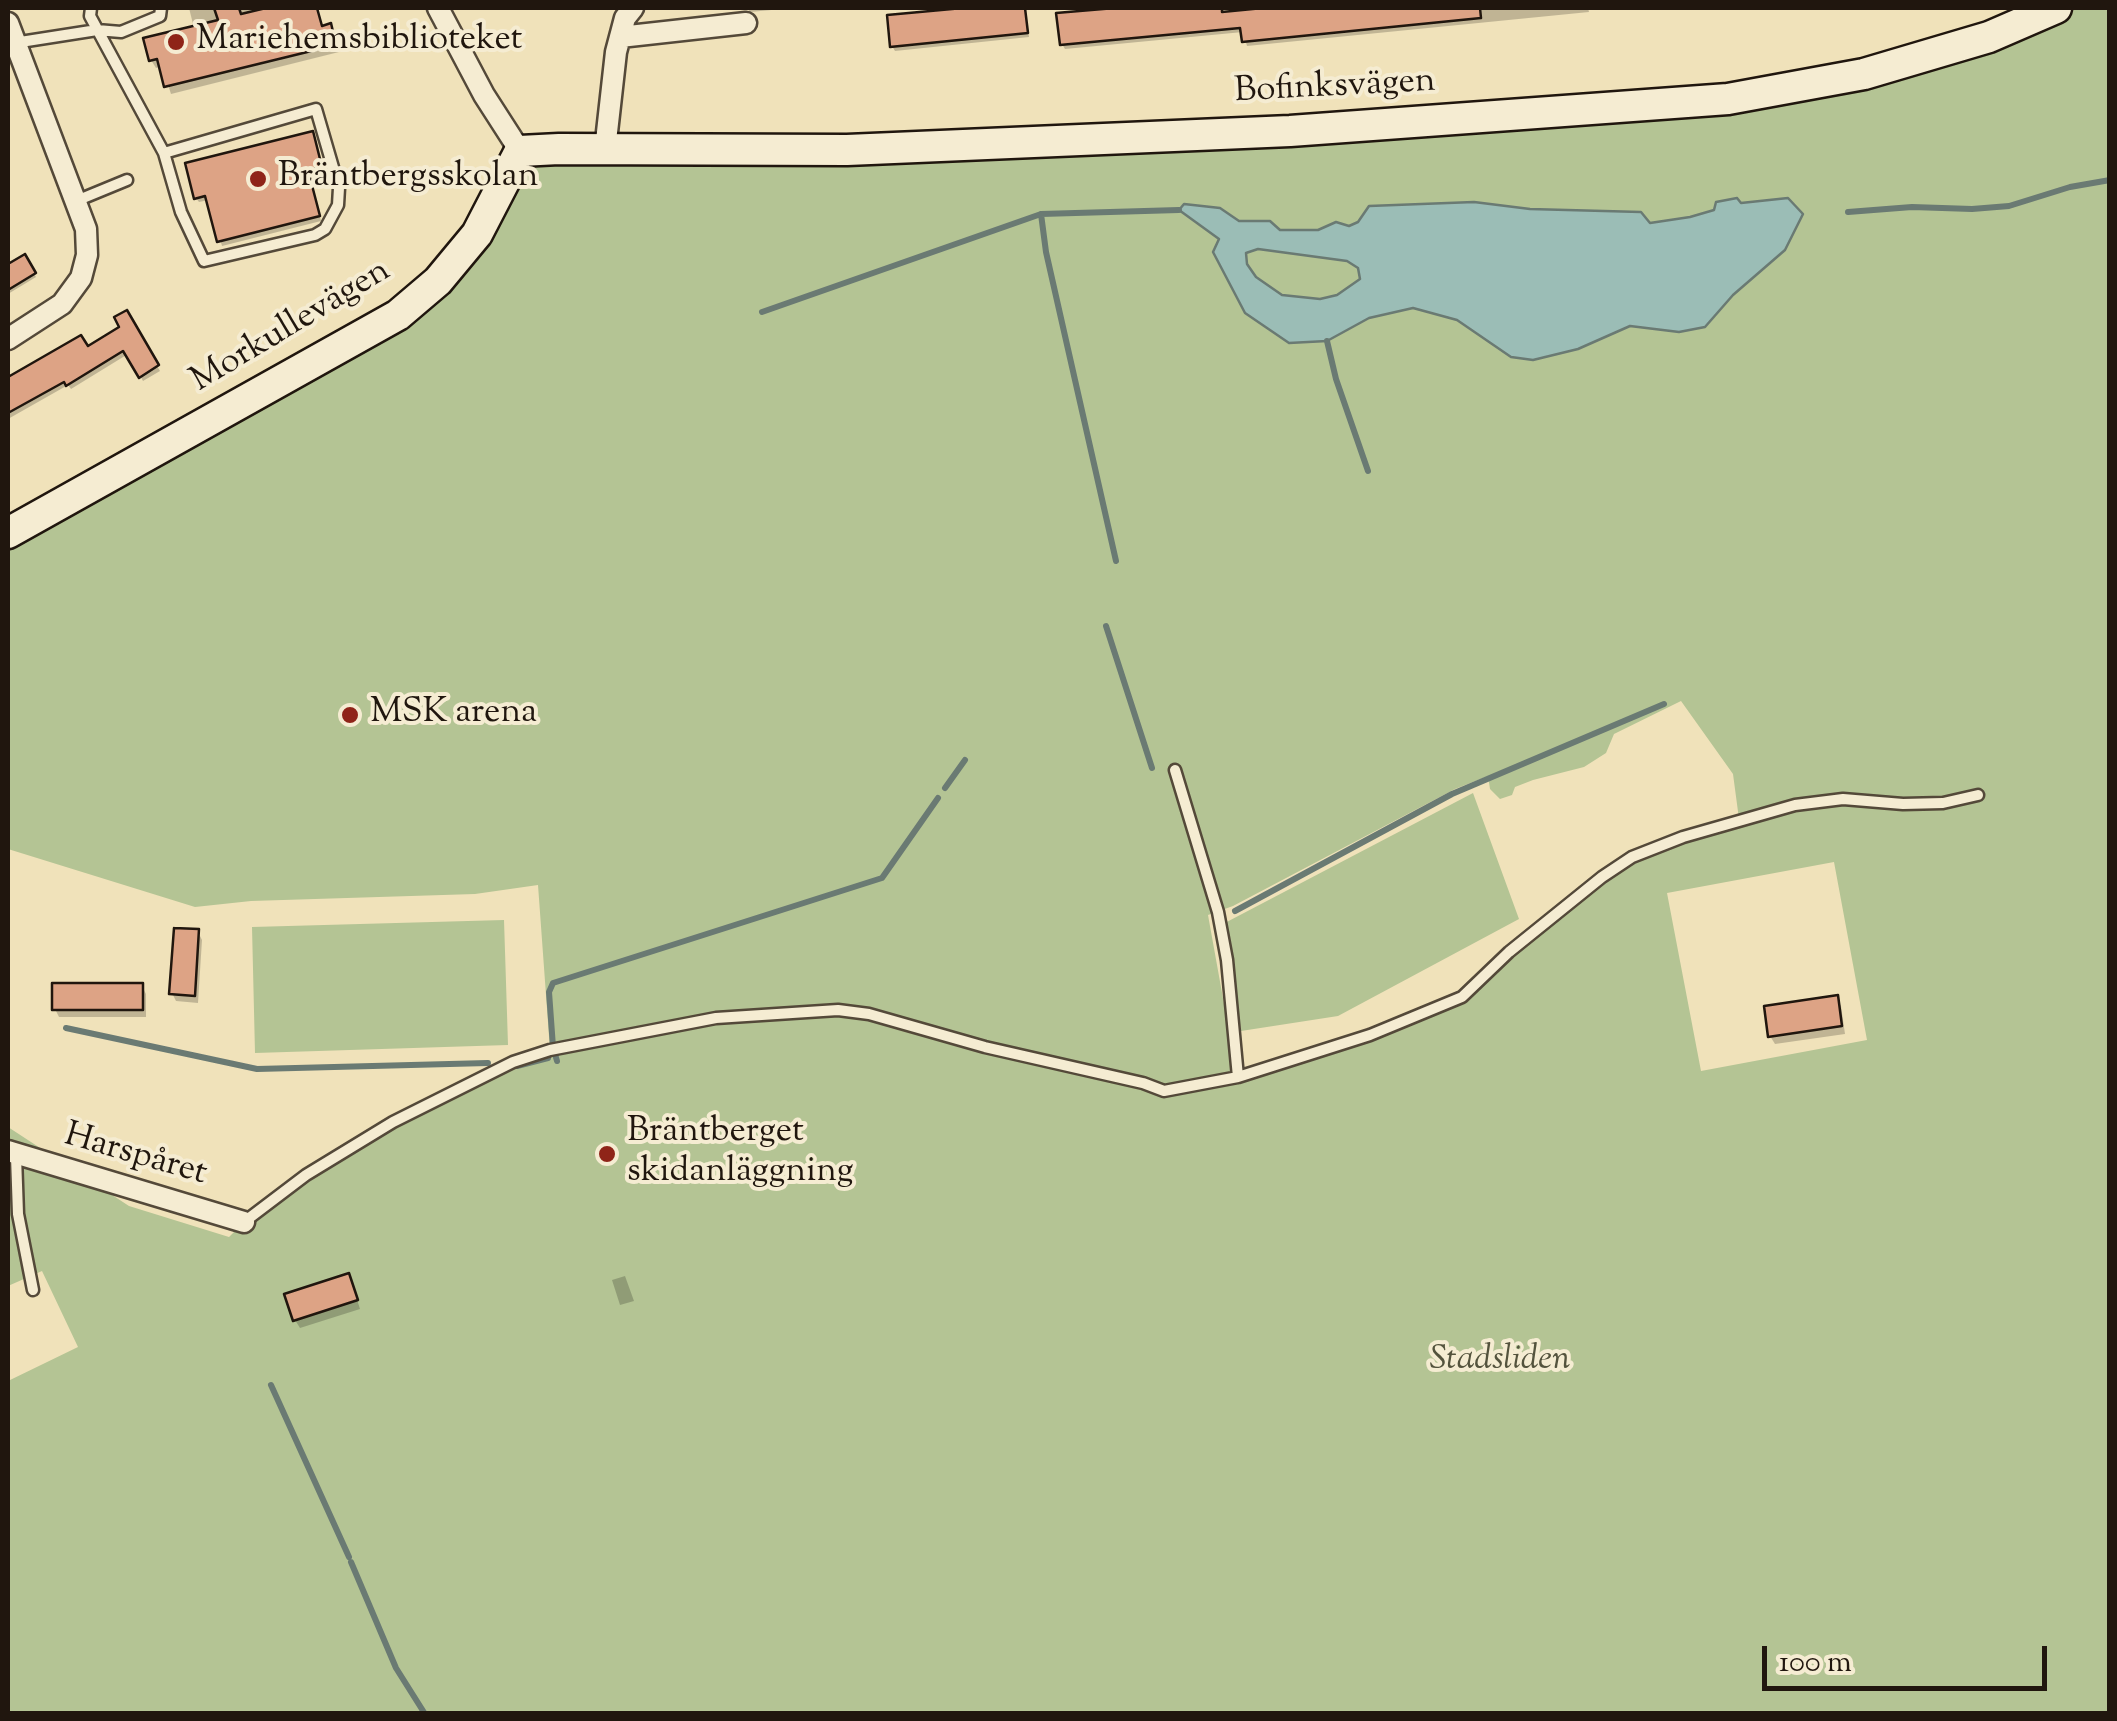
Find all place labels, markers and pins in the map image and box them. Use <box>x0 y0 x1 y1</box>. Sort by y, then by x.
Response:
place label: Mariehemsbiblioteket <box>196 21 523 63</box>
marker: Mariehemsbiblioteket <box>165 31 187 53</box>
place label: Bräntbergsskolan <box>278 158 538 200</box>
marker: Bräntbergsskolan <box>247 168 269 190</box>
place label: MSK arena <box>370 694 537 736</box>
marker: MSK arena <box>339 704 361 726</box>
place label: Bräntberget skidanläggning <box>627 1113 854 1195</box>
marker: Bräntberget skidanläggning <box>596 1143 618 1165</box>

